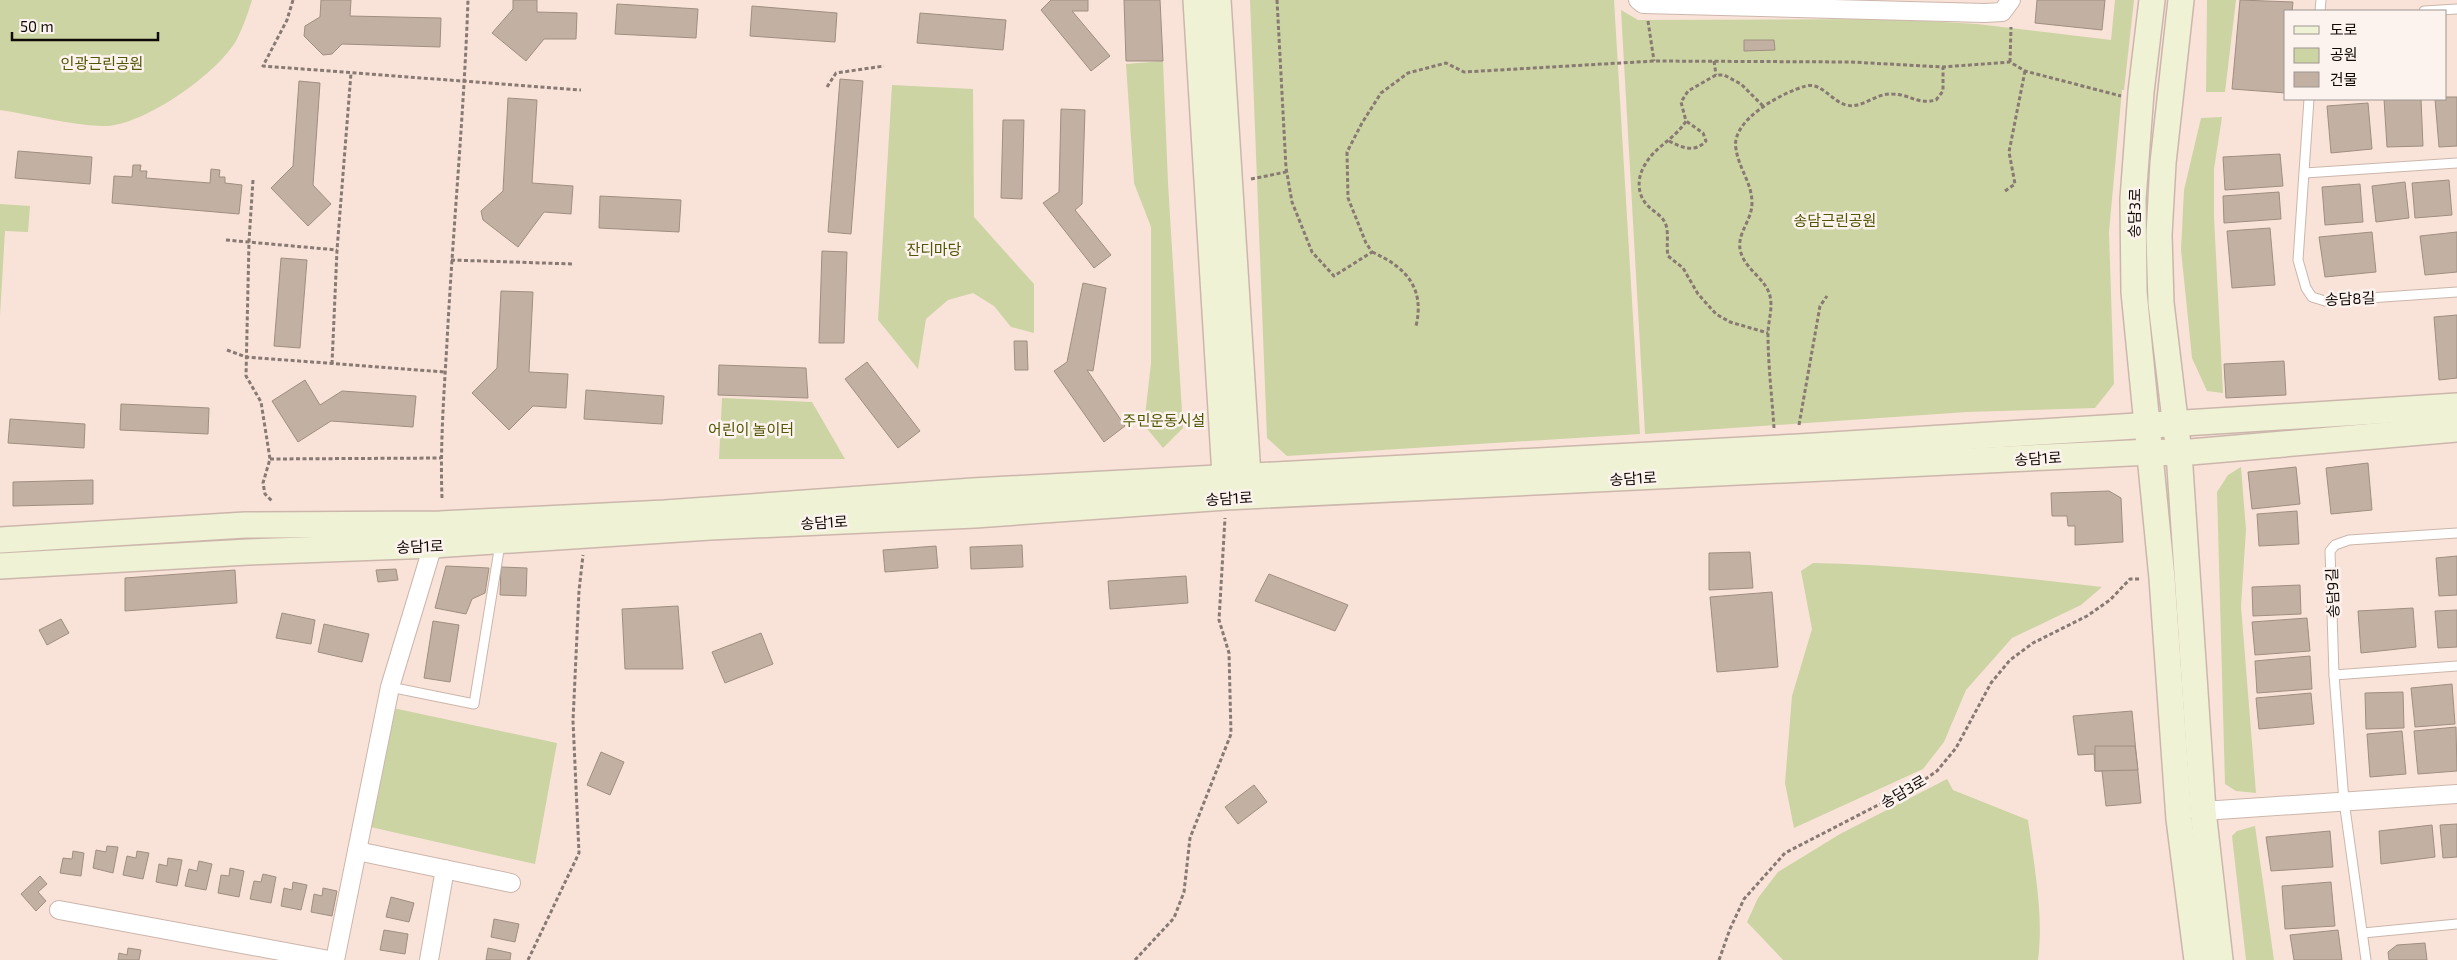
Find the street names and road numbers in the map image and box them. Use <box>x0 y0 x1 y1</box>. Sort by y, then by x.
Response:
street label: 송담3로 <box>2125 188 2143 238</box>
street label: 송담8길 <box>2324 288 2376 308</box>
street label: 송담1로 <box>2014 448 2062 468</box>
street label: 송담1로 <box>1609 468 1657 488</box>
street label: 송담1로 <box>1205 488 1253 508</box>
street label: 송담1로 <box>800 512 848 532</box>
street label: 송담1로 <box>396 536 444 556</box>
street label: 송담9길 <box>2322 568 2342 618</box>
street label: 송담3로 <box>1877 771 1929 811</box>

